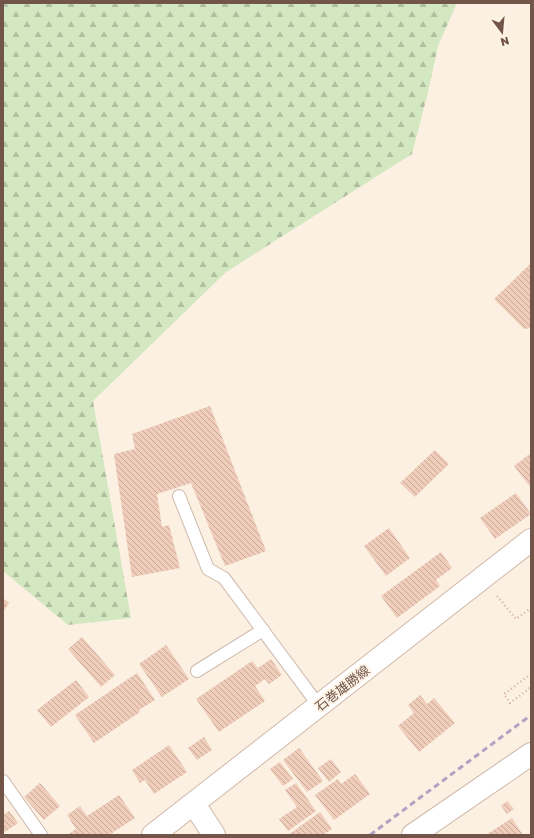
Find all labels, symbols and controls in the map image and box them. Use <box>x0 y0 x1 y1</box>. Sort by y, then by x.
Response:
north arrow <box>482 12 522 52</box>
text: N <box>499 35 511 49</box>
street label: 石巻雄勝線 <box>311 662 373 714</box>

